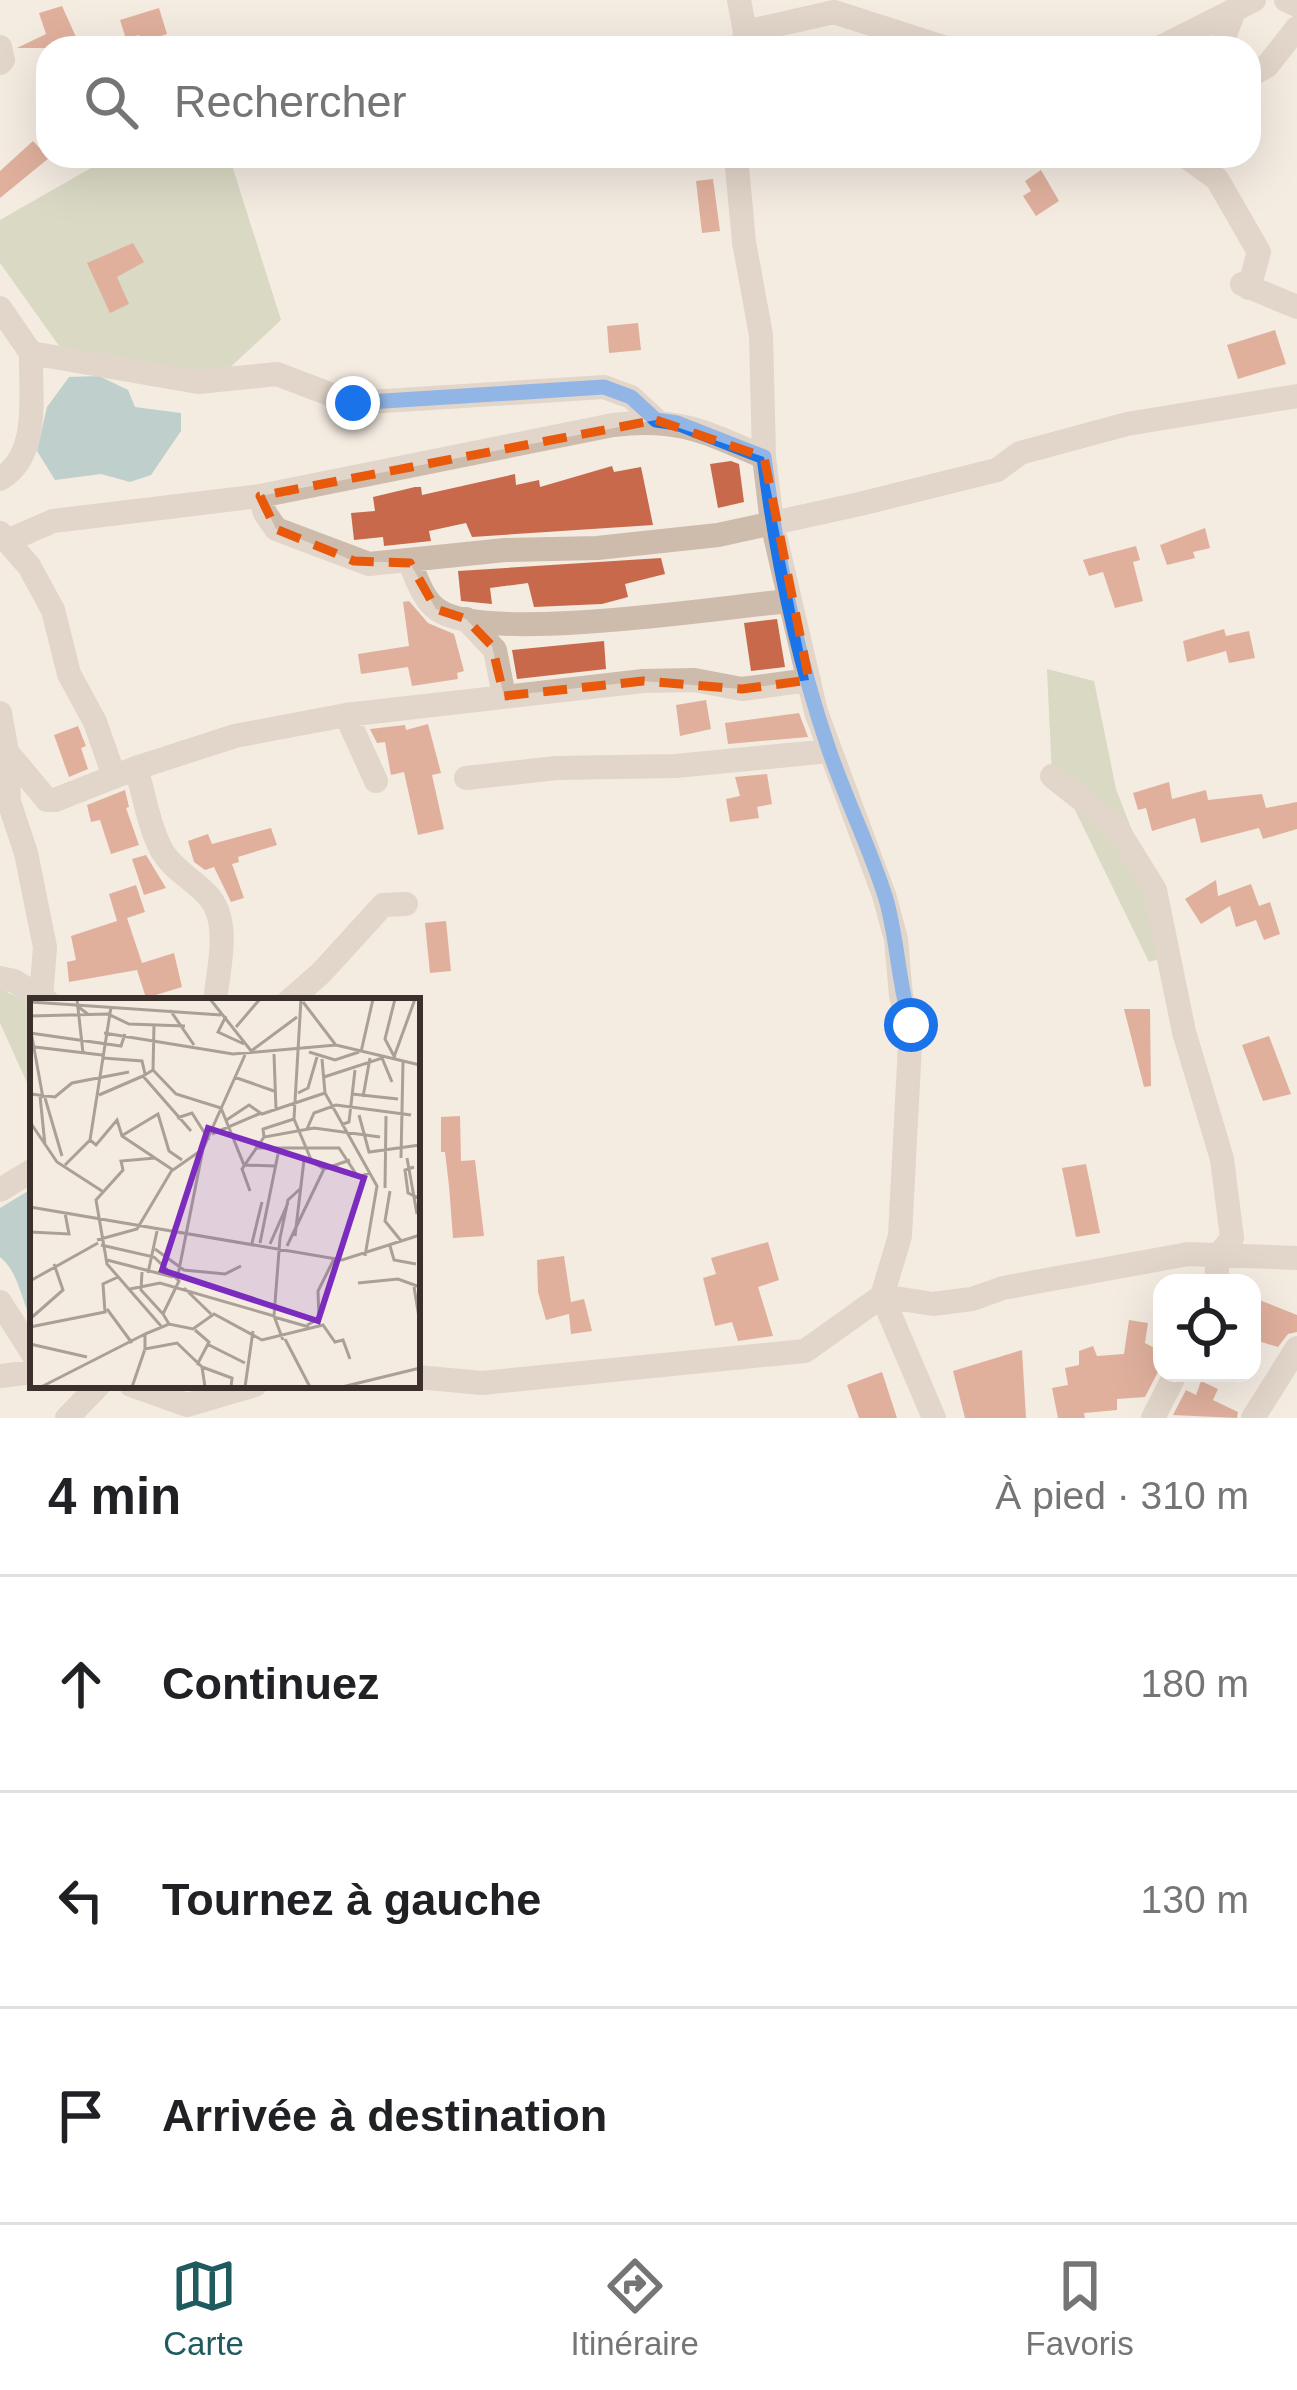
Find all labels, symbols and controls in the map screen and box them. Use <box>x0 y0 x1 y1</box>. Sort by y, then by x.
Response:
search box <box>36 36 1261 168</box>
icon: search <box>78 69 144 135</box>
text: Rechercher <box>174 76 407 127</box>
route end <box>326 376 380 430</box>
inset map <box>30 998 420 1388</box>
route start <box>884 998 938 1052</box>
map controls <box>1153 1274 1261 1382</box>
button: locate <box>1153 1274 1261 1382</box>
text: 4 min <box>48 1468 181 1525</box>
text: À pied · 310 m <box>995 1474 1249 1517</box>
icon: ahead <box>48 1651 114 1717</box>
text: Continuez <box>162 1658 379 1709</box>
text: 180 m <box>1141 1662 1249 1705</box>
icon: left <box>48 1867 114 1933</box>
text: Tournez à gauche <box>162 1874 541 1925</box>
text: 130 m <box>1141 1878 1249 1921</box>
icon: arrive <box>48 2083 114 2149</box>
text: Arrivée à destination <box>162 2090 607 2141</box>
tab: Carte <box>163 2253 244 2363</box>
tab: Itinéraire <box>571 2253 699 2363</box>
tab: Favoris <box>1026 2253 1134 2363</box>

